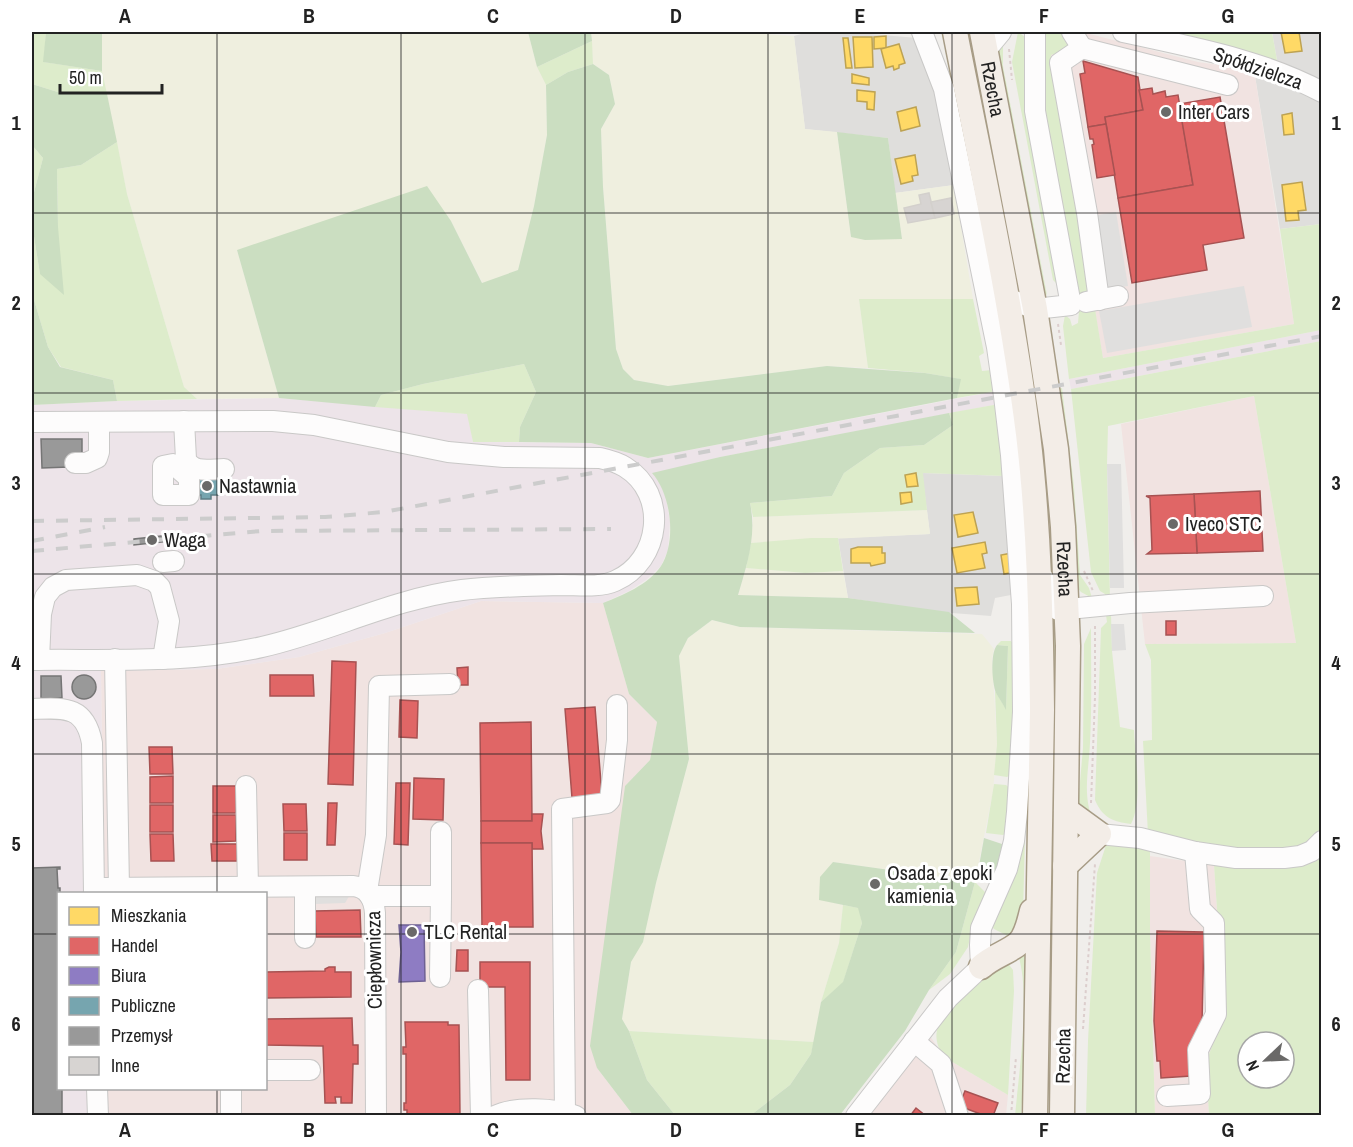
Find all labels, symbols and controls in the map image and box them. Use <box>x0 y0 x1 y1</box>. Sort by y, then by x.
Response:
text: A <box>119 2 131 29</box>
text: B <box>303 2 315 29</box>
text: C <box>487 2 499 29</box>
text: D <box>670 2 682 29</box>
text: E <box>855 2 866 29</box>
text: F <box>1039 2 1049 29</box>
text: G <box>1222 2 1234 29</box>
street label: Spółdzielcza <box>1210 40 1307 95</box>
scale bar <box>60 57 162 95</box>
street label: Rzecha <box>975 59 1012 119</box>
text: 50 m <box>69 65 102 90</box>
place label: Inter Cars <box>1178 98 1250 125</box>
marker: Inter Cars <box>1159 105 1173 119</box>
text: 1 <box>11 109 21 136</box>
text: 1 <box>1331 109 1341 136</box>
text: 2 <box>11 289 21 316</box>
text: 2 <box>1331 289 1341 316</box>
text: 3 <box>11 469 21 496</box>
text: 3 <box>1331 469 1341 496</box>
place label: Nastawnia <box>219 472 296 499</box>
marker: Nastawnia <box>200 479 214 493</box>
place label: Iveco STC <box>1185 510 1262 537</box>
marker: Iveco STC <box>1166 517 1180 531</box>
place label: Waga <box>164 526 206 553</box>
marker: Waga <box>145 533 159 547</box>
street label: Rzecha <box>1051 541 1080 597</box>
text: 4 <box>11 649 21 676</box>
text: 4 <box>1331 649 1341 676</box>
text: 5 <box>11 830 21 857</box>
text: 5 <box>1331 830 1341 857</box>
place label: Osada z epoki kamienia <box>887 859 993 909</box>
marker: Osada z epoki kamienia <box>868 877 882 891</box>
legend <box>57 892 267 1090</box>
text: Mieszkania <box>111 903 186 928</box>
street label: Ciepłownicza <box>359 911 388 1009</box>
place label: TLC Rental <box>424 918 507 945</box>
marker: TLC Rental <box>405 925 419 939</box>
text: Handel <box>111 933 158 958</box>
text: Biura <box>111 963 146 988</box>
text: Publiczne <box>111 993 176 1018</box>
text: 6 <box>11 1010 21 1037</box>
text: 6 <box>1331 1010 1341 1037</box>
text: Przemysł <box>111 1023 172 1048</box>
street label: Rzecha <box>1049 1028 1076 1084</box>
north arrow <box>1236 1030 1296 1090</box>
text: Inne <box>111 1053 140 1078</box>
text: N <box>1240 1057 1264 1075</box>
text: A <box>119 1116 131 1143</box>
text: B <box>303 1116 315 1143</box>
text: C <box>487 1116 499 1143</box>
text: D <box>670 1116 682 1143</box>
text: E <box>855 1116 866 1143</box>
text: F <box>1039 1116 1049 1143</box>
text: G <box>1222 1116 1234 1143</box>

